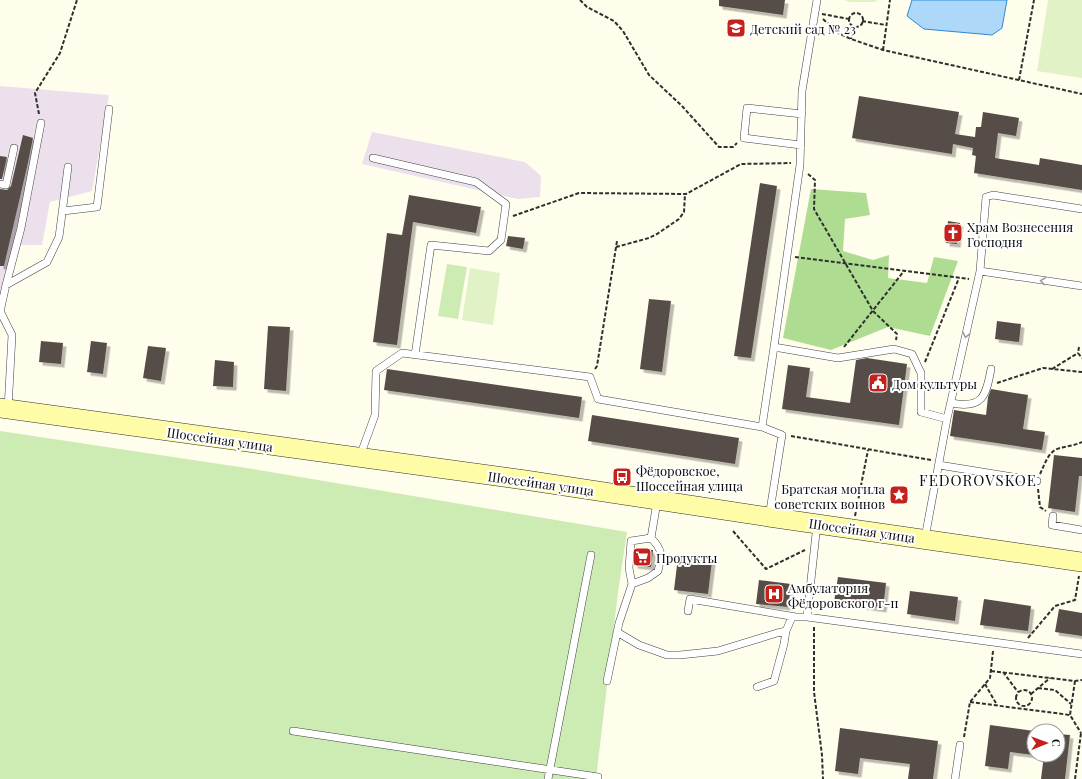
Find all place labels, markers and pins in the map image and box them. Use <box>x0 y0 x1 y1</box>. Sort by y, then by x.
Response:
school or university icon: Детский сад № 23 <box>725 17 747 39</box>
place label: Детский сад № 23 <box>750 20 856 37</box>
place label: Храм Вознесения Господня <box>967 218 1073 250</box>
church icon: Храм Вознесения Господня <box>942 222 964 244</box>
public building icon: Дом культуры <box>867 372 889 394</box>
place label: Дом культуры <box>892 375 977 392</box>
place label: Фёдоровское, Шоссейная улица <box>636 462 744 494</box>
bus stop icon: Фёдоровское, Шоссейная улица <box>611 466 633 488</box>
place label: Братская могила советских воинов <box>774 480 886 512</box>
place icon: Братская могила советских воинов <box>888 484 910 506</box>
supermarket icon: Продукты <box>631 546 653 568</box>
place label: Продукты <box>656 549 718 566</box>
place label: Амбулатория Фёдоровского г-п <box>787 579 898 611</box>
hospital icon: Амбулатория Фёдоровского г-п <box>763 583 785 605</box>

